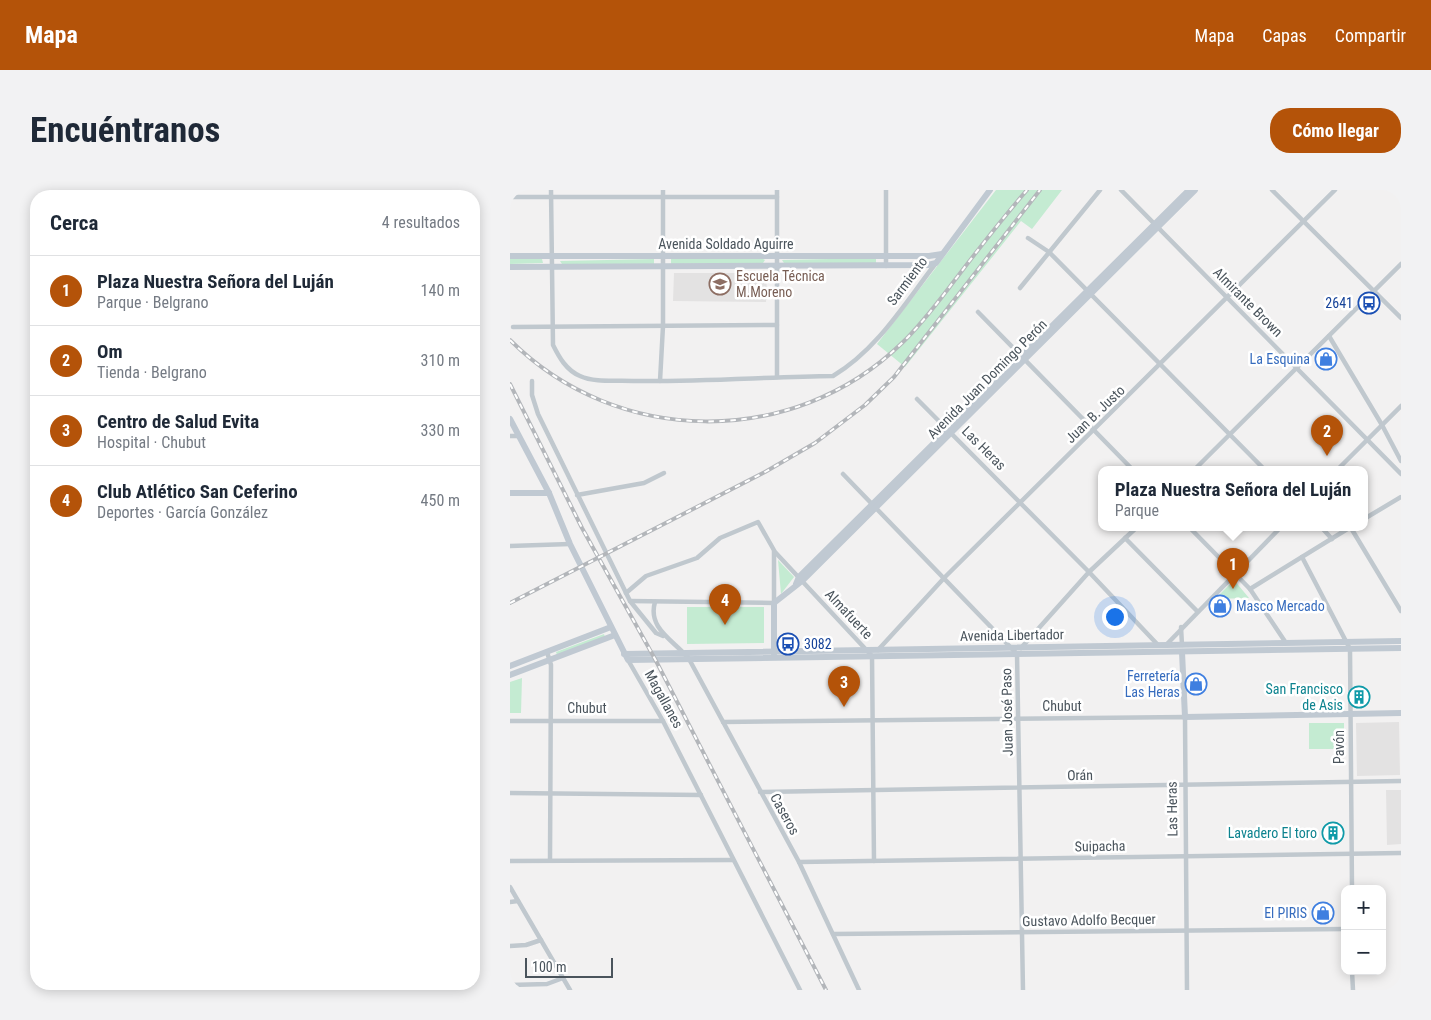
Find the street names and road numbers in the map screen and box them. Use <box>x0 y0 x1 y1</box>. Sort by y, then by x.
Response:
street label: Avenida Soldado Aguirre <box>658 236 794 252</box>
street label: Sarmiento <box>884 254 930 308</box>
street label: Almirante Brown <box>1210 264 1286 340</box>
street label: Avenida Juan Domingo Perón <box>924 316 1050 442</box>
street label: Juan B. Justo <box>1062 382 1128 446</box>
street label: Las Heras <box>959 423 1009 473</box>
street label: Almafuerte <box>822 586 876 642</box>
street label: Avenida Libertador <box>960 626 1064 644</box>
street label: Magallanes <box>642 667 686 731</box>
street label: Juan José Paso <box>998 668 1016 756</box>
street label: Chubut <box>1042 698 1082 714</box>
street label: Chubut <box>567 700 607 716</box>
street label: Pavón <box>1331 730 1347 764</box>
street label: Orán <box>1067 767 1093 783</box>
street label: Las Heras <box>1164 781 1180 837</box>
street label: Caseros <box>767 790 803 838</box>
street label: Suipacha <box>1074 838 1126 854</box>
street label: Gustavo Adolfo Becquer <box>1022 911 1156 929</box>

